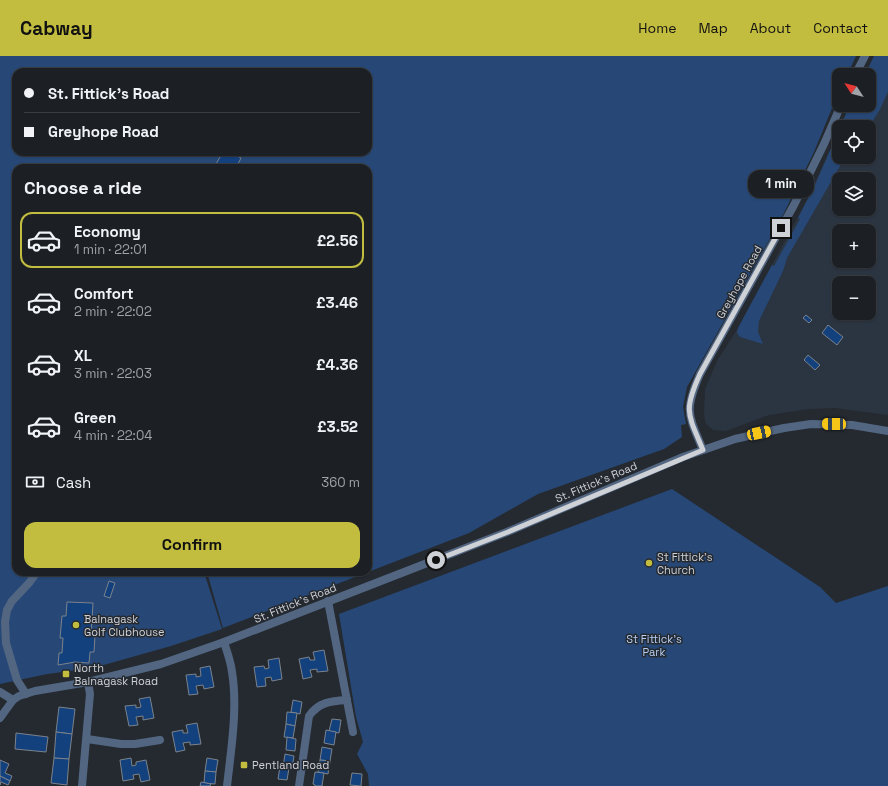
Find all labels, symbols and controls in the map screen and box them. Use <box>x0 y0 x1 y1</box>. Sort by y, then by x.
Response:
text: Cabway <box>20 16 93 41</box>
text: Home <box>638 19 676 37</box>
text: Map <box>698 19 728 37</box>
text: About <box>750 19 791 37</box>
text: Contact <box>813 19 868 37</box>
north arrow <box>832 68 876 112</box>
map controls <box>832 68 876 320</box>
text: St. Fittick's Road <box>48 84 169 103</box>
button: locate <box>832 120 876 164</box>
text: Greyhope Road <box>48 122 159 141</box>
callout: 1 min <box>748 170 814 198</box>
button: layers <box>832 172 876 216</box>
text: 1 min <box>765 175 797 192</box>
text: Choose a ride <box>24 176 142 199</box>
route end <box>772 219 790 237</box>
icon: car <box>26 222 62 258</box>
text: Economy <box>74 222 141 241</box>
button: + <box>832 224 876 268</box>
text: £2.56 <box>317 231 358 250</box>
text: 1 min · 22:01 <box>74 241 147 258</box>
street label: Greyhope Road <box>713 243 765 321</box>
button: − <box>832 276 876 320</box>
icon: car <box>26 284 62 320</box>
text: Comfort <box>74 284 134 303</box>
text: £3.46 <box>316 293 358 312</box>
text: 2 min · 22:02 <box>74 303 152 320</box>
icon: car <box>26 346 62 382</box>
text: XL <box>74 346 92 365</box>
text: £4.36 <box>316 355 358 374</box>
text: 3 min · 22:03 <box>74 365 152 382</box>
icon: car <box>26 408 62 444</box>
text: Green <box>74 408 116 427</box>
text: £3.52 <box>317 417 358 436</box>
car <box>822 418 846 430</box>
car <box>746 425 772 441</box>
text: 4 min · 22:04 <box>74 427 152 444</box>
street label: St. Fittick's Road <box>553 458 639 506</box>
icon: cash <box>24 471 46 493</box>
text: Cash <box>56 473 91 492</box>
text: 360 m <box>321 474 360 491</box>
button: Confirm <box>24 522 360 568</box>
place label: St Fittick's Church <box>657 550 713 577</box>
route start <box>427 551 445 569</box>
marker: St Fittick's Church <box>644 558 654 568</box>
street label: St. Fittick's Road <box>252 580 338 626</box>
place label: Balnagask Golf Clubhouse <box>84 612 165 639</box>
marker: Balnagask Golf Clubhouse <box>71 620 81 630</box>
park label: St Fittick's Park <box>626 632 682 659</box>
place label: North Balnagask Road <box>74 661 158 688</box>
marker: North Balnagask Road <box>61 669 71 679</box>
place label: Pentland Road <box>252 758 329 772</box>
marker: Pentland Road <box>239 760 249 770</box>

